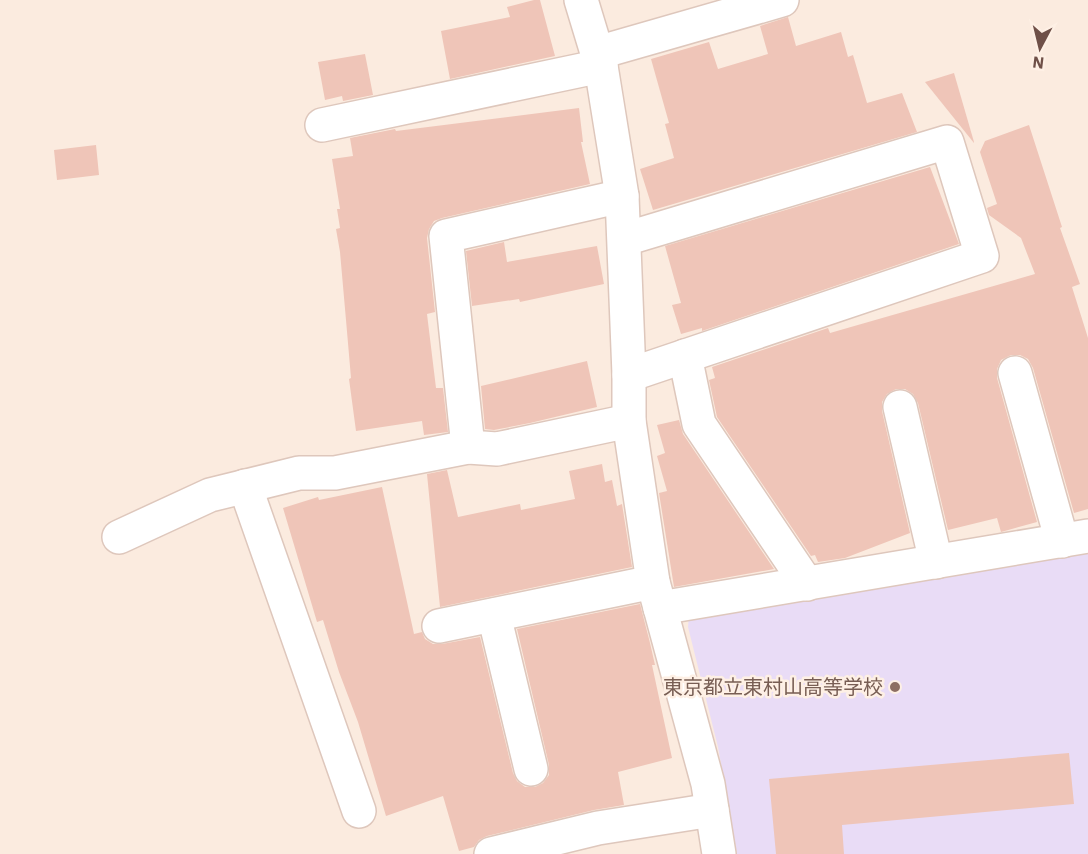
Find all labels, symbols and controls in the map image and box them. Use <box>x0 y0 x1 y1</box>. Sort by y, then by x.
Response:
north arrow <box>1010 18 1070 78</box>
text: N <box>1031 52 1045 74</box>
place label: 東京都立東村山高等学校 <box>663 673 883 700</box>
marker: 東京都立東村山高等学校 <box>888 680 902 694</box>

